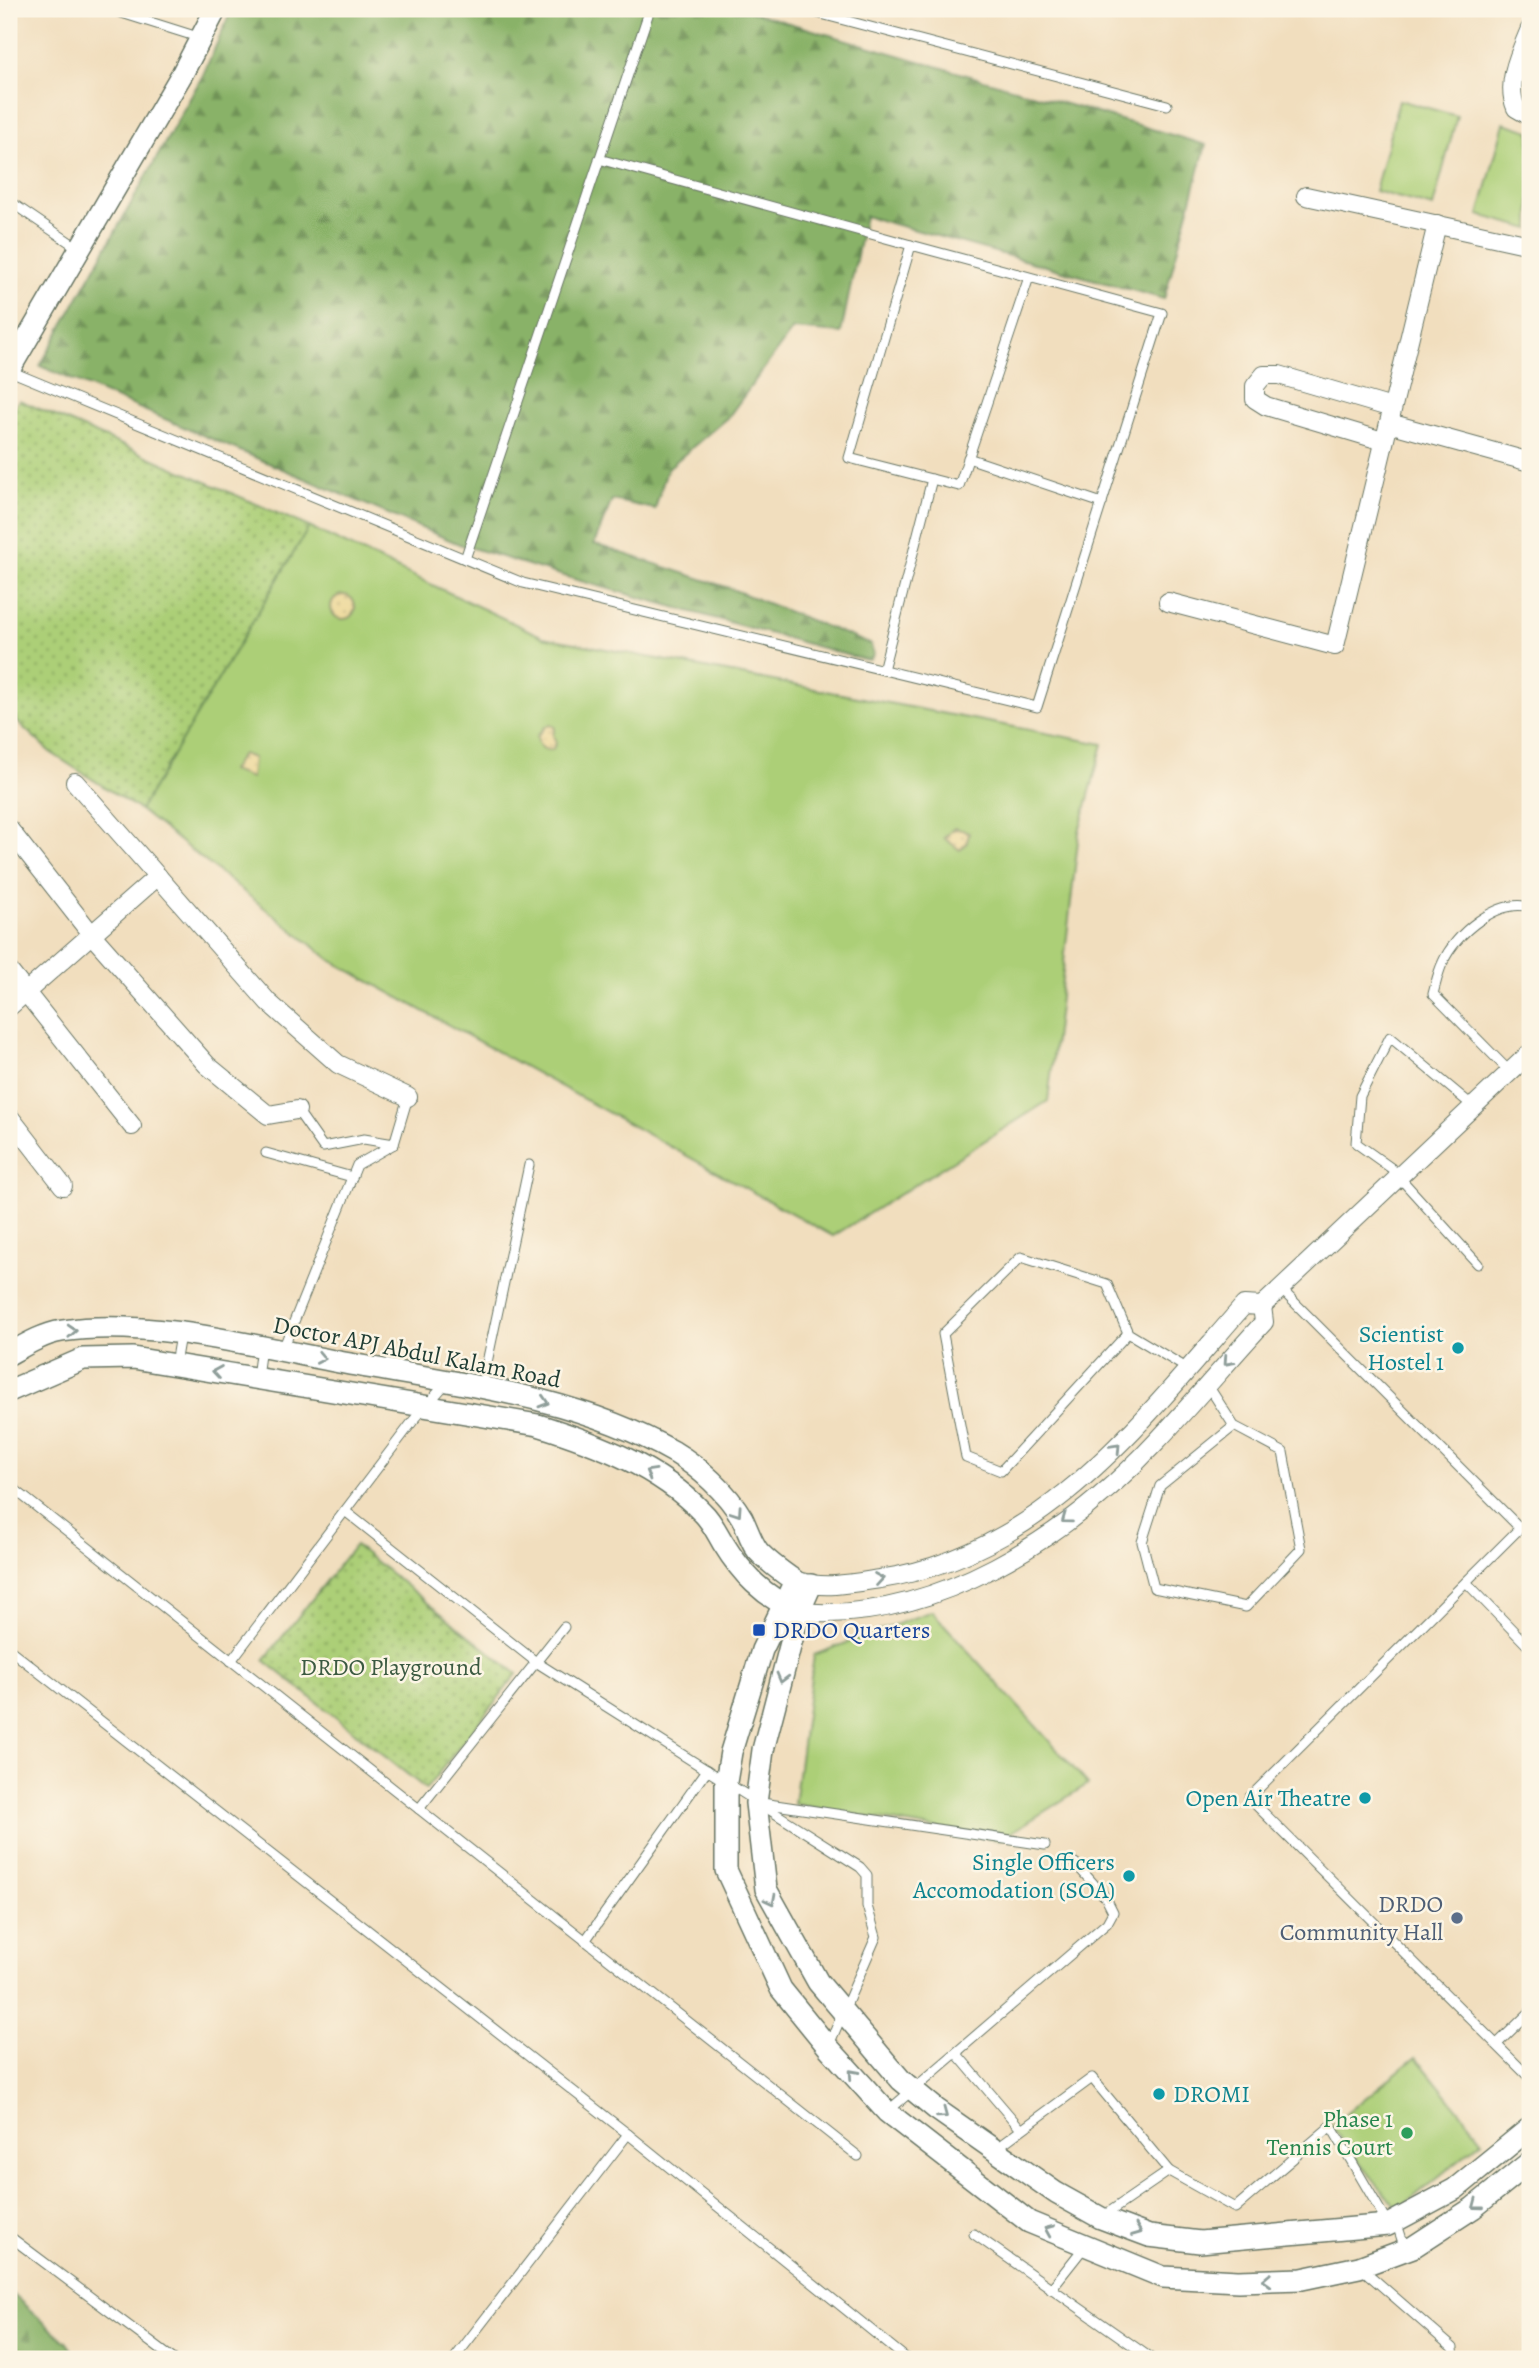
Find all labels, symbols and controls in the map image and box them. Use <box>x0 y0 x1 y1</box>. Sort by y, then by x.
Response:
street label: Doctor APJ Abdul Kalam Road <box>270 1308 564 1396</box>
place label: Scientist Hostel 1 <box>1359 1318 1444 1378</box>
one-way arrow <box>67 1323 78 1338</box>
marker: Scientist Hostel 1 <box>1450 1340 1466 1356</box>
one-way arrow <box>315 1350 327 1365</box>
one-way arrow <box>1224 1353 1236 1366</box>
one-way arrow <box>211 1365 223 1380</box>
one-way arrow <box>538 1393 550 1408</box>
one-way arrow <box>1108 1443 1120 1456</box>
one-way arrow <box>644 1468 657 1481</box>
one-way arrow <box>729 1505 742 1518</box>
one-way arrow <box>1061 1511 1074 1524</box>
one-way arrow <box>873 1572 885 1587</box>
place label: DRDO Quarters <box>773 1614 930 1646</box>
marker: DRDO Quarters <box>751 1622 767 1638</box>
park label: DRDO Playground <box>300 1651 482 1683</box>
one-way arrow <box>776 1672 790 1684</box>
place label: Open Air Theatre <box>1185 1782 1351 1814</box>
marker: Open Air Theatre <box>1357 1790 1373 1806</box>
place label: Single Officers Accomodation (SOA) <box>912 1846 1115 1906</box>
marker: Single Officers Accomodation (SOA) <box>1121 1868 1137 1884</box>
place label: DRDO Community Hall <box>1280 1888 1443 1948</box>
one-way arrow <box>763 1893 777 1905</box>
marker: DRDO Community Hall <box>1449 1910 1465 1926</box>
one-way arrow <box>848 2069 861 2082</box>
place label: DROMI <box>1173 2078 1250 2110</box>
marker: DROMI <box>1151 2086 1167 2102</box>
place label: Phase 1 Tennis Court <box>1267 2103 1393 2163</box>
one-way arrow <box>935 2106 948 2118</box>
marker: Phase 1 Tennis Court <box>1399 2125 1415 2141</box>
one-way arrow <box>1472 2196 1485 2209</box>
one-way arrow <box>1130 2223 1142 2237</box>
one-way arrow <box>1044 2224 1056 2238</box>
one-way arrow <box>1261 2272 1272 2287</box>

